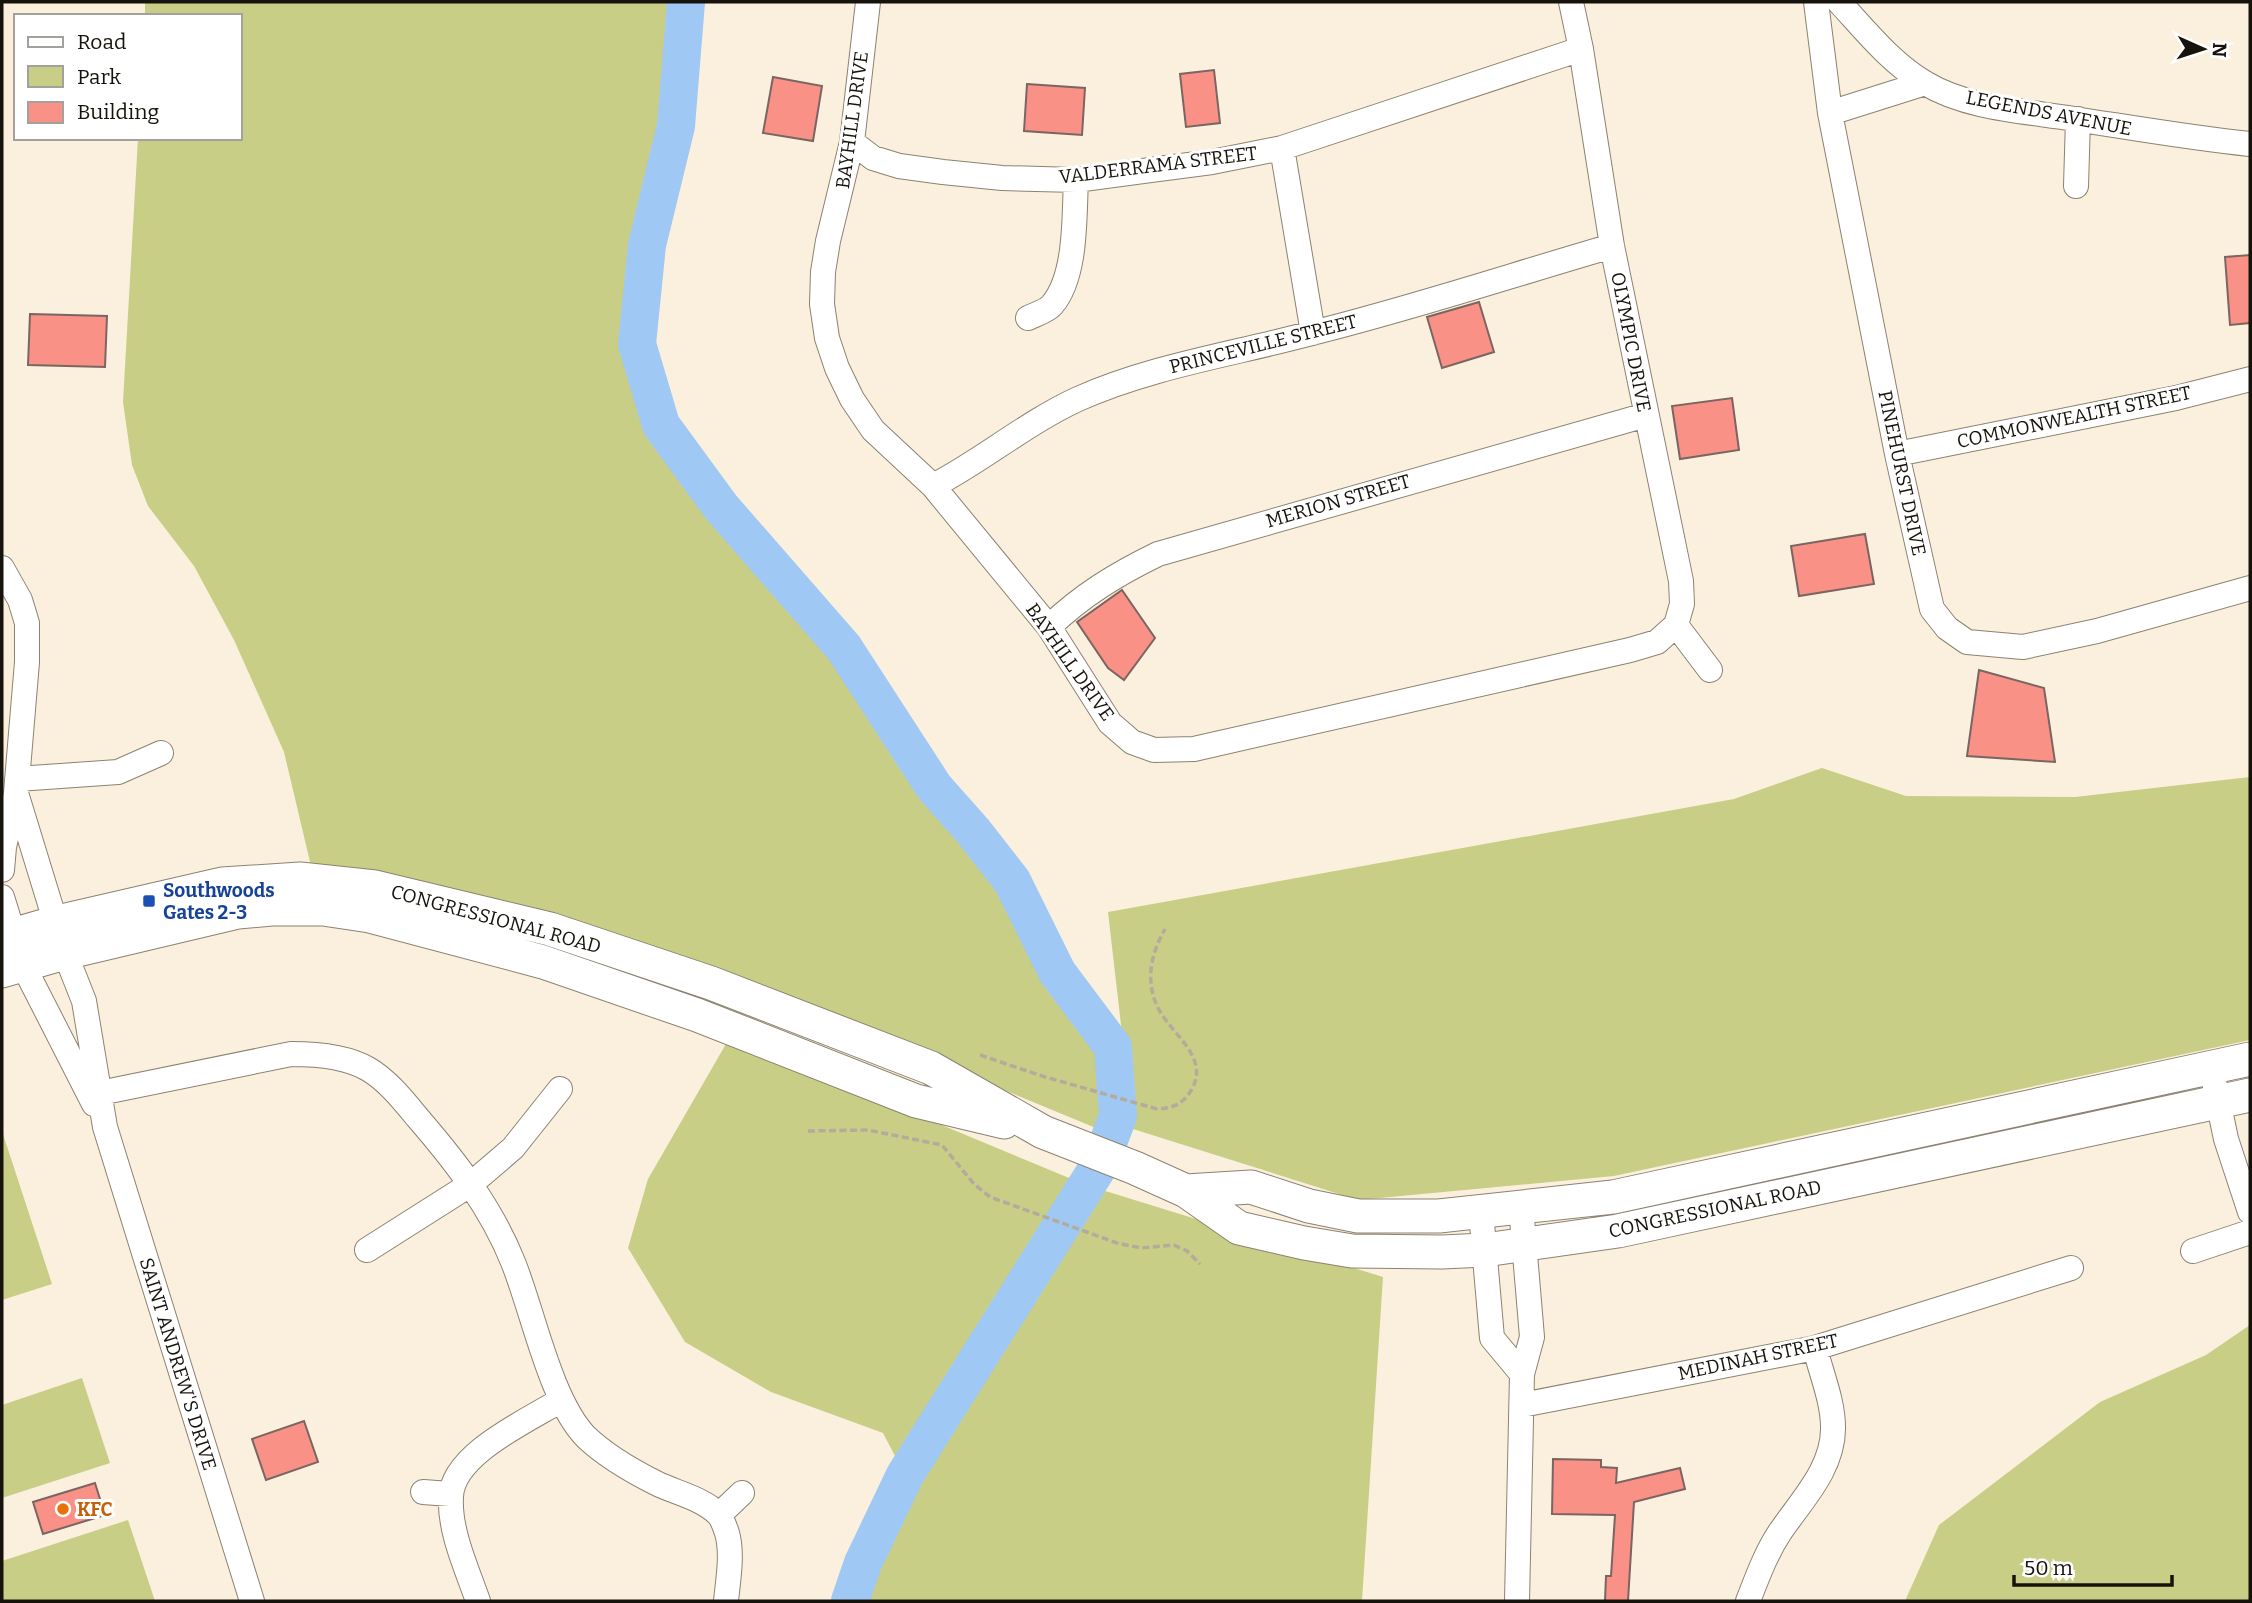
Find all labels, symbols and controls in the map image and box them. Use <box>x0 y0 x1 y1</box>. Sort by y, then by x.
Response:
legend <box>14 14 242 140</box>
north arrow <box>2168 14 2238 84</box>
text: Road <box>77 29 126 55</box>
text: N <box>2208 42 2231 58</box>
street label: BAYHILL DRIVE <box>831 50 873 190</box>
text: Park <box>77 64 121 90</box>
street label: LEGENDS AVENUE <box>1964 86 2134 140</box>
text: Building <box>77 99 160 125</box>
street label: VALDERRAMA STREET <box>1058 141 1258 189</box>
street label: OLYMPIC DRIVE <box>1606 270 1656 414</box>
street label: PRINCEVILLE STREET <box>1167 310 1359 378</box>
street label: COMMONWEALTH STREET <box>1955 381 2193 453</box>
street label: PINEHURST DRIVE <box>1873 388 1931 558</box>
street label: MERION STREET <box>1263 469 1413 533</box>
street label: BAYHILL DRIVE <box>1021 599 1119 725</box>
place label: Southwoods Gates 2-3 <box>163 879 275 924</box>
street label: CONGRESSIONAL ROAD <box>388 880 604 958</box>
marker: Southwoods Gates 2-3 <box>141 893 157 909</box>
street label: CONGRESSIONAL ROAD <box>1607 1175 1823 1243</box>
street label: SAINT ANDREW'S DRIVE <box>135 1255 221 1473</box>
street label: MEDINAH STREET <box>1676 1329 1840 1385</box>
place label: KFC <box>77 1498 112 1521</box>
marker: KFC <box>55 1501 71 1517</box>
scale bar <box>2014 1544 2172 1588</box>
text: 50 m <box>2024 1555 2073 1581</box>

